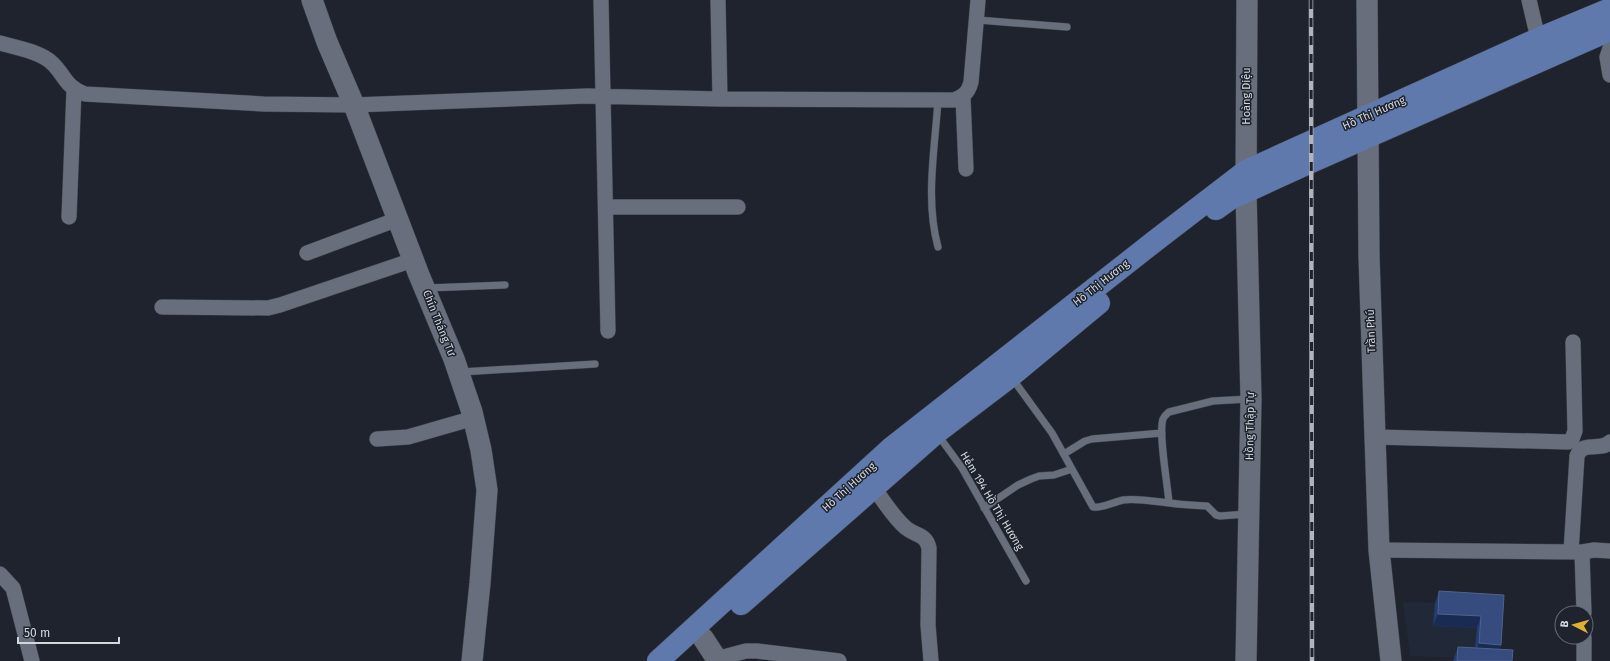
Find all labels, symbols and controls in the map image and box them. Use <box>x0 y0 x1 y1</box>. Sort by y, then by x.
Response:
street label: Hoàng Diệu <box>1240 67 1253 125</box>
street label: Hồ Thị Hương <box>1340 93 1408 133</box>
street label: Hồ Thị Hương <box>1070 257 1132 309</box>
street label: Chín Tháng Tư <box>420 288 458 358</box>
street label: Trần Phú <box>1364 309 1378 353</box>
street label: Hồng Thập Tự <box>1243 391 1257 460</box>
street label: Hẻm 194 Hồ Thị Hương <box>957 449 1027 553</box>
street label: Hồ Thị Hương <box>820 459 879 514</box>
north arrow <box>1554 605 1594 645</box>
scale bar <box>18 619 119 645</box>
text: B <box>1558 620 1571 628</box>
text: 50 m <box>24 626 50 640</box>

